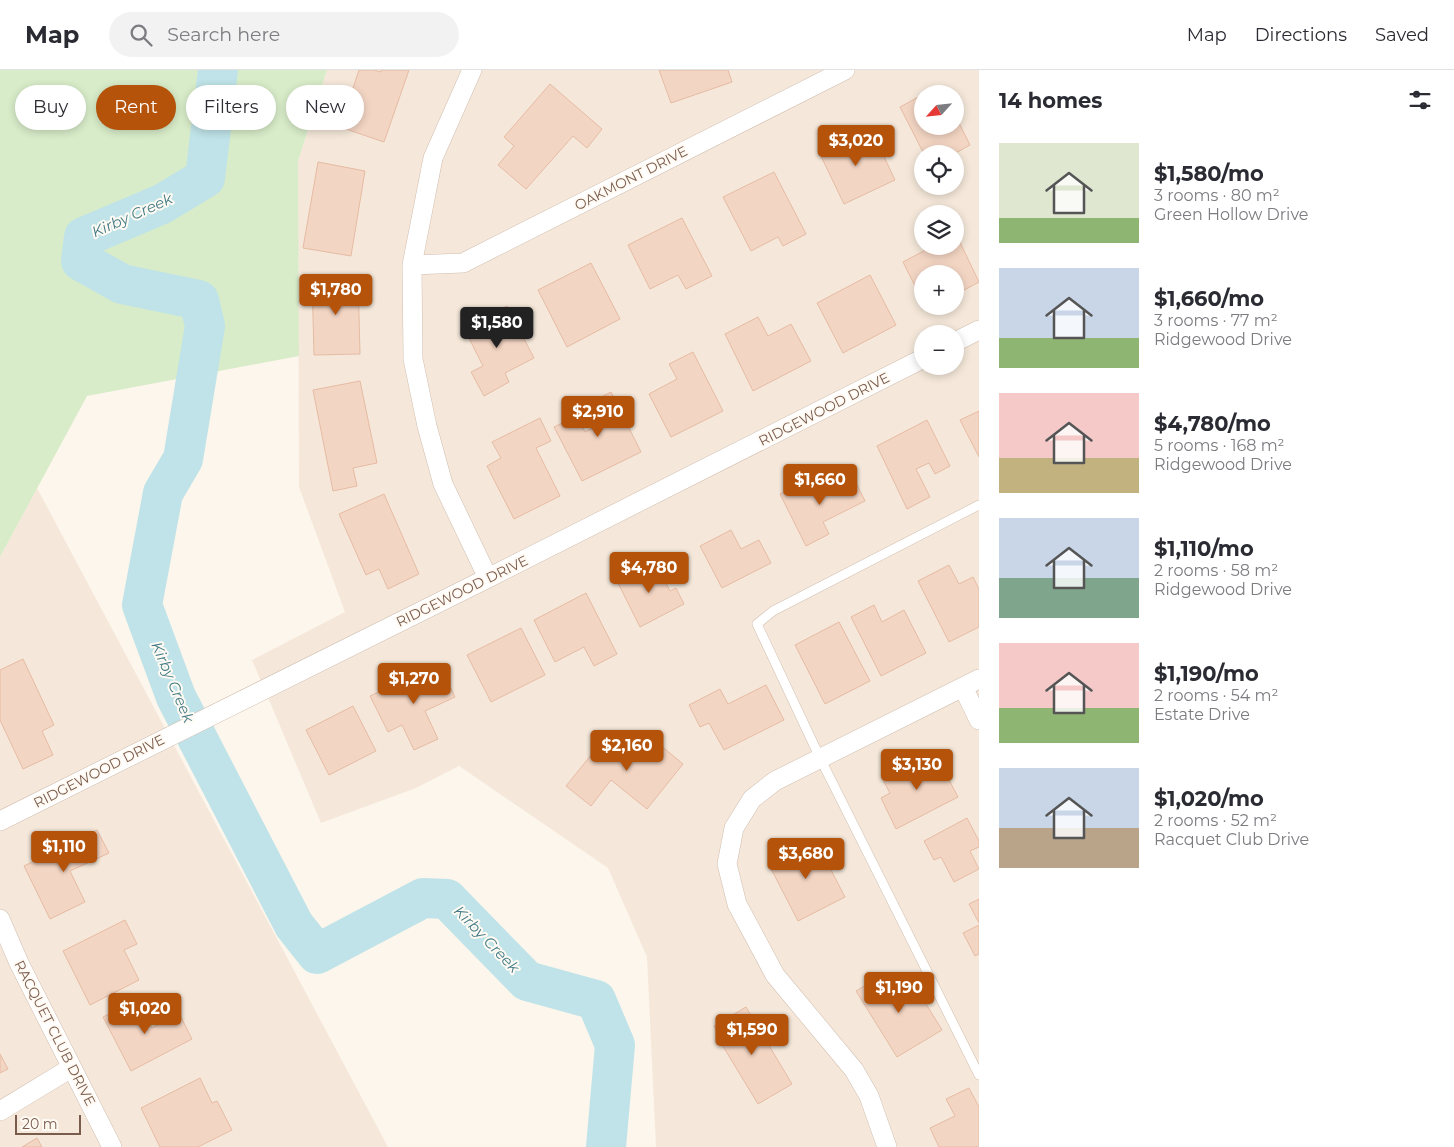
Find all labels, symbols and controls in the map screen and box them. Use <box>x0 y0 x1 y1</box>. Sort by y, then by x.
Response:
search box <box>109 12 459 57</box>
text: Map <box>25 20 79 49</box>
icon: search <box>127 21 155 49</box>
text: Search here <box>167 23 280 46</box>
text: Map <box>1187 24 1227 46</box>
text: Directions <box>1255 24 1347 46</box>
text: Saved <box>1375 24 1429 46</box>
chip: Buy <box>15 85 86 130</box>
chip: Rent <box>96 85 176 130</box>
chip: Filters <box>186 85 276 130</box>
chip: New <box>286 85 364 130</box>
north arrow <box>914 85 964 135</box>
map controls <box>914 85 964 375</box>
icon: filters <box>1406 86 1434 114</box>
text: 14 homes <box>999 88 1103 113</box>
pin: $3,020 <box>815 124 897 167</box>
text: $3,020 <box>829 131 883 150</box>
street label: OAKMONT DRIVE <box>571 142 691 214</box>
button: locate <box>914 145 964 195</box>
text: $1,580/mo <box>1154 161 1264 186</box>
icon: home <box>1039 163 1099 223</box>
text: 3 rooms · 80 m² <box>1154 186 1280 205</box>
water label: Kirby Creek <box>89 188 176 241</box>
button: layers <box>914 205 964 255</box>
text: Green Hollow Drive <box>1154 205 1309 224</box>
button: + <box>914 265 964 315</box>
pin: $1,780 <box>295 274 377 316</box>
text: $1,780 <box>310 280 362 299</box>
text: $1,660/mo <box>1154 286 1264 311</box>
icon: home <box>1039 288 1099 348</box>
pin: $1,580 <box>456 306 538 349</box>
text: 3 rooms · 77 m² <box>1154 311 1278 330</box>
text: $1,580 <box>471 313 523 332</box>
button: − <box>914 325 964 375</box>
text: Ridgewood Drive <box>1154 330 1292 349</box>
street label: RIDGEWOOD DRIVE <box>756 368 892 450</box>
pin: $2,910 <box>557 396 639 438</box>
text: $2,910 <box>572 402 624 421</box>
text: $4,780/mo <box>1154 411 1271 436</box>
icon: home <box>1039 413 1099 473</box>
text: 5 rooms · 168 m² <box>1154 436 1285 455</box>
text: Ridgewood Drive <box>1154 455 1292 474</box>
pin: $1,660 <box>779 464 861 506</box>
text: $1,660 <box>794 470 846 489</box>
text: $1,110/mo <box>1154 536 1254 561</box>
icon: home <box>1039 538 1099 598</box>
street label: RIDGEWOOD DRIVE <box>393 551 531 631</box>
pin: $4,780 <box>608 552 690 594</box>
text: $4,780 <box>621 558 677 577</box>
text: 2 rooms · 58 m² <box>1154 561 1278 580</box>
text: Ridgewood Drive <box>1154 580 1292 599</box>
water label: Kirby Creek <box>147 639 199 726</box>
text: $1,190/mo <box>1154 661 1259 686</box>
pin: $1,270 <box>373 662 455 705</box>
icon: home <box>1039 663 1099 723</box>
text: $1,270 <box>389 669 439 688</box>
text: 2 rooms · 54 m² <box>1154 686 1278 705</box>
text: Estate Drive <box>1154 705 1250 724</box>
street label: RIDGEWOOD DRIVE <box>31 730 167 812</box>
pin: $2,160 <box>586 730 668 772</box>
text: $2,160 <box>601 736 653 755</box>
pin: $3,130 <box>876 748 958 791</box>
text: $3,130 <box>892 755 942 774</box>
text: $1,020/mo <box>1154 786 1264 811</box>
icon: home <box>1039 788 1099 848</box>
text: 2 rooms · 52 m² <box>1154 811 1277 830</box>
pin: $1,110 <box>23 830 105 873</box>
text: Racquet Club Drive <box>1154 830 1309 849</box>
text: $1,110 <box>42 837 86 856</box>
pin: $3,680 <box>765 838 847 880</box>
text: $3,680 <box>778 844 834 863</box>
water label: Kirby Creek <box>450 901 525 977</box>
street label: RACQUET CLUB DRIVE <box>10 957 100 1109</box>
pin: $1,190 <box>858 972 940 1014</box>
text: $1,190 <box>875 978 923 997</box>
pin: $1,020 <box>104 992 186 1035</box>
text: $1,020 <box>119 999 171 1018</box>
pin: $1,590 <box>711 1014 793 1056</box>
text: $1,590 <box>726 1020 778 1039</box>
scale bar <box>15 1112 81 1135</box>
text: 20 m <box>22 1115 58 1133</box>

